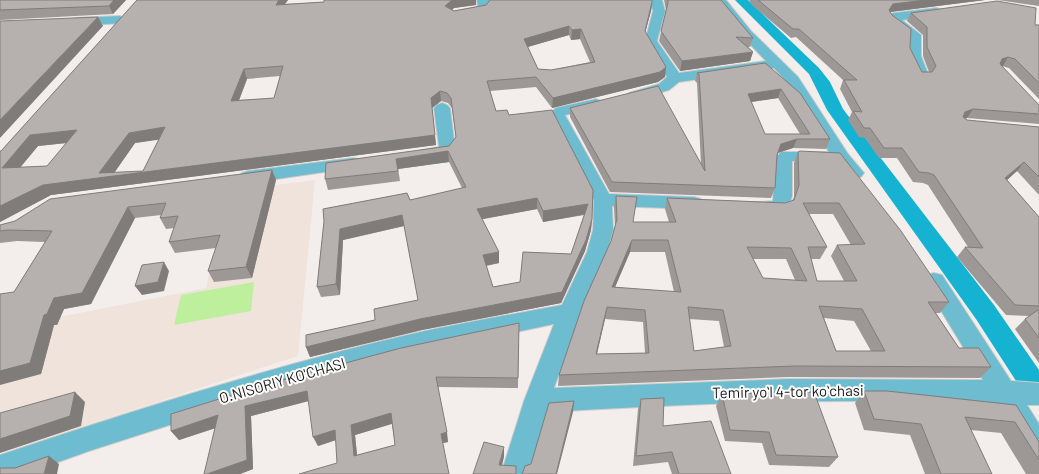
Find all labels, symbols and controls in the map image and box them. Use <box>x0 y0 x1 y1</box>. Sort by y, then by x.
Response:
street label: O.NISORIY KO'CHASI <box>217 353 347 407</box>
street label: Temir yoʻl 4-tor koʻchasi <box>712 381 864 401</box>

